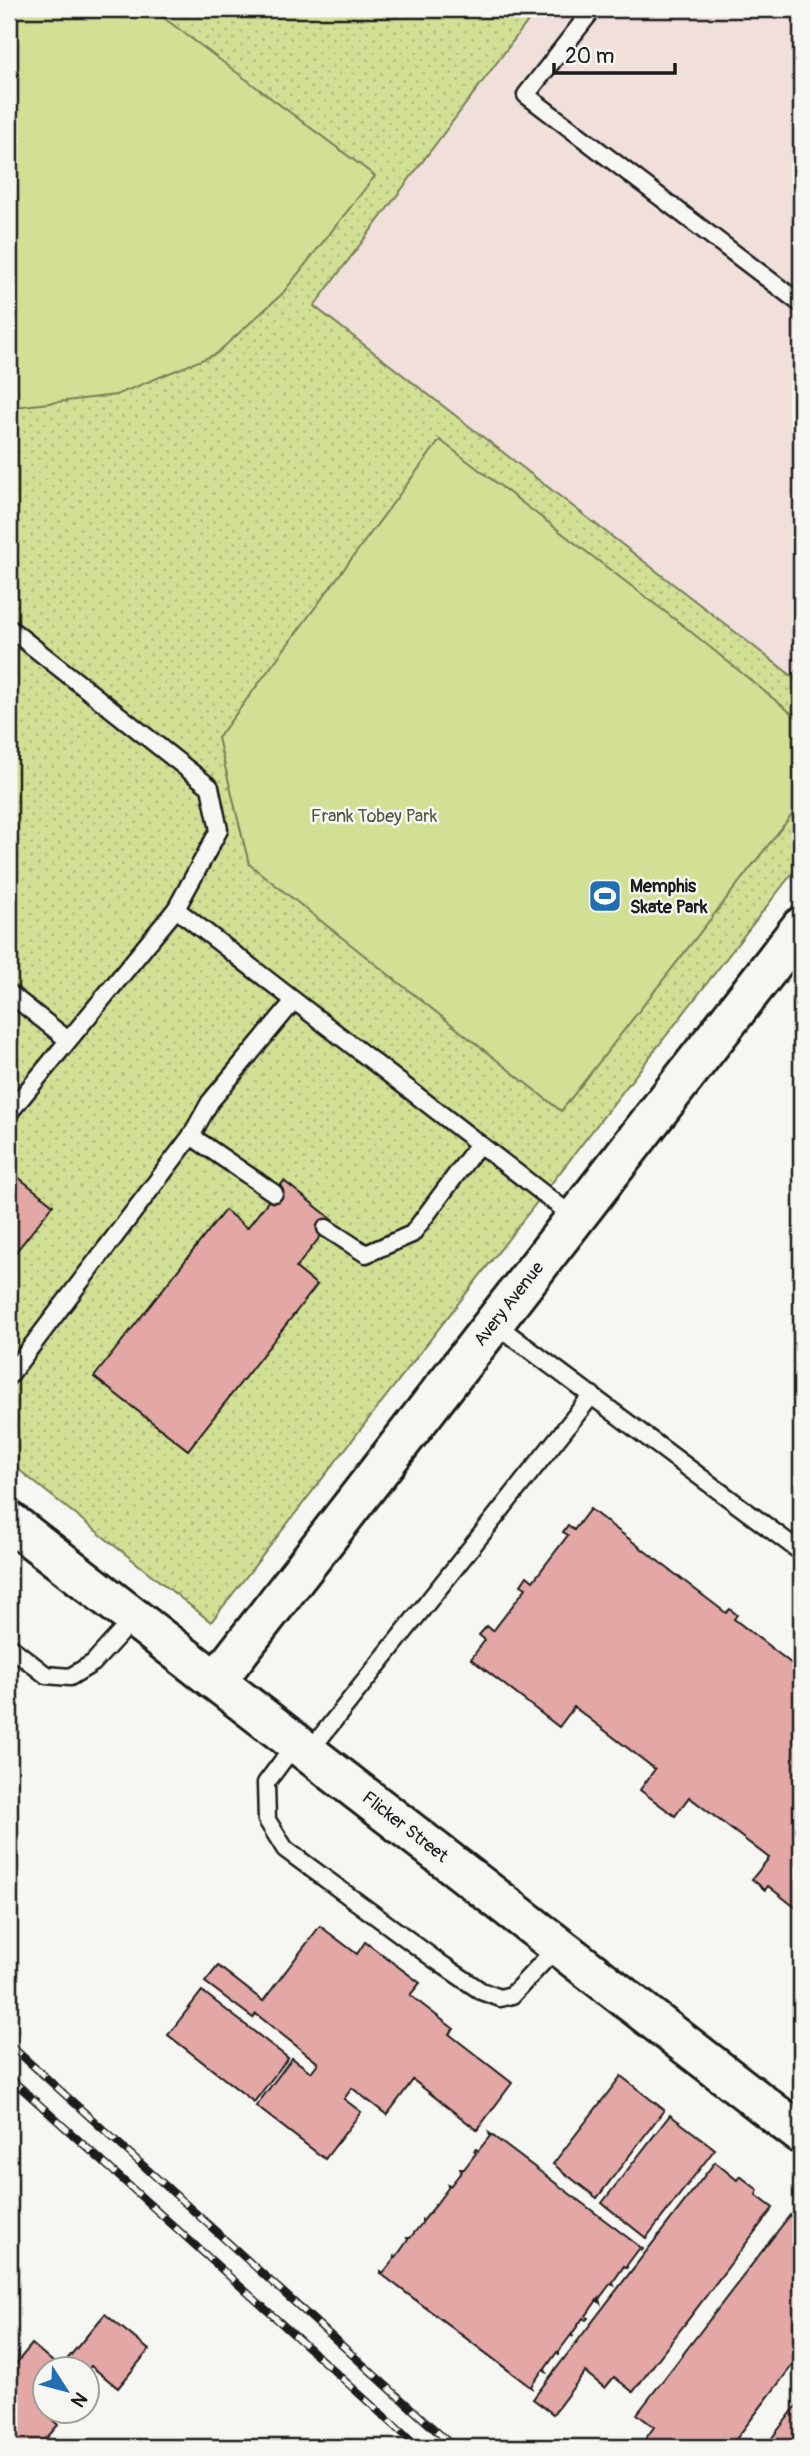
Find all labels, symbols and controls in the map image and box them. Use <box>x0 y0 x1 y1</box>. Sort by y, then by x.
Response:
scale bar <box>554 32 675 76</box>
text: 20 m <box>565 43 614 70</box>
park label: Frank Tobey Park <box>311 805 438 828</box>
place label: Memphis Skate Park <box>630 875 708 919</box>
sports icon: Memphis Skate Park <box>586 877 624 915</box>
street label: Avery Avenue <box>469 1257 549 1351</box>
street label: Flicker Street <box>357 1786 453 1868</box>
north arrow <box>32 2354 102 2424</box>
text: N <box>65 2387 92 2412</box>

